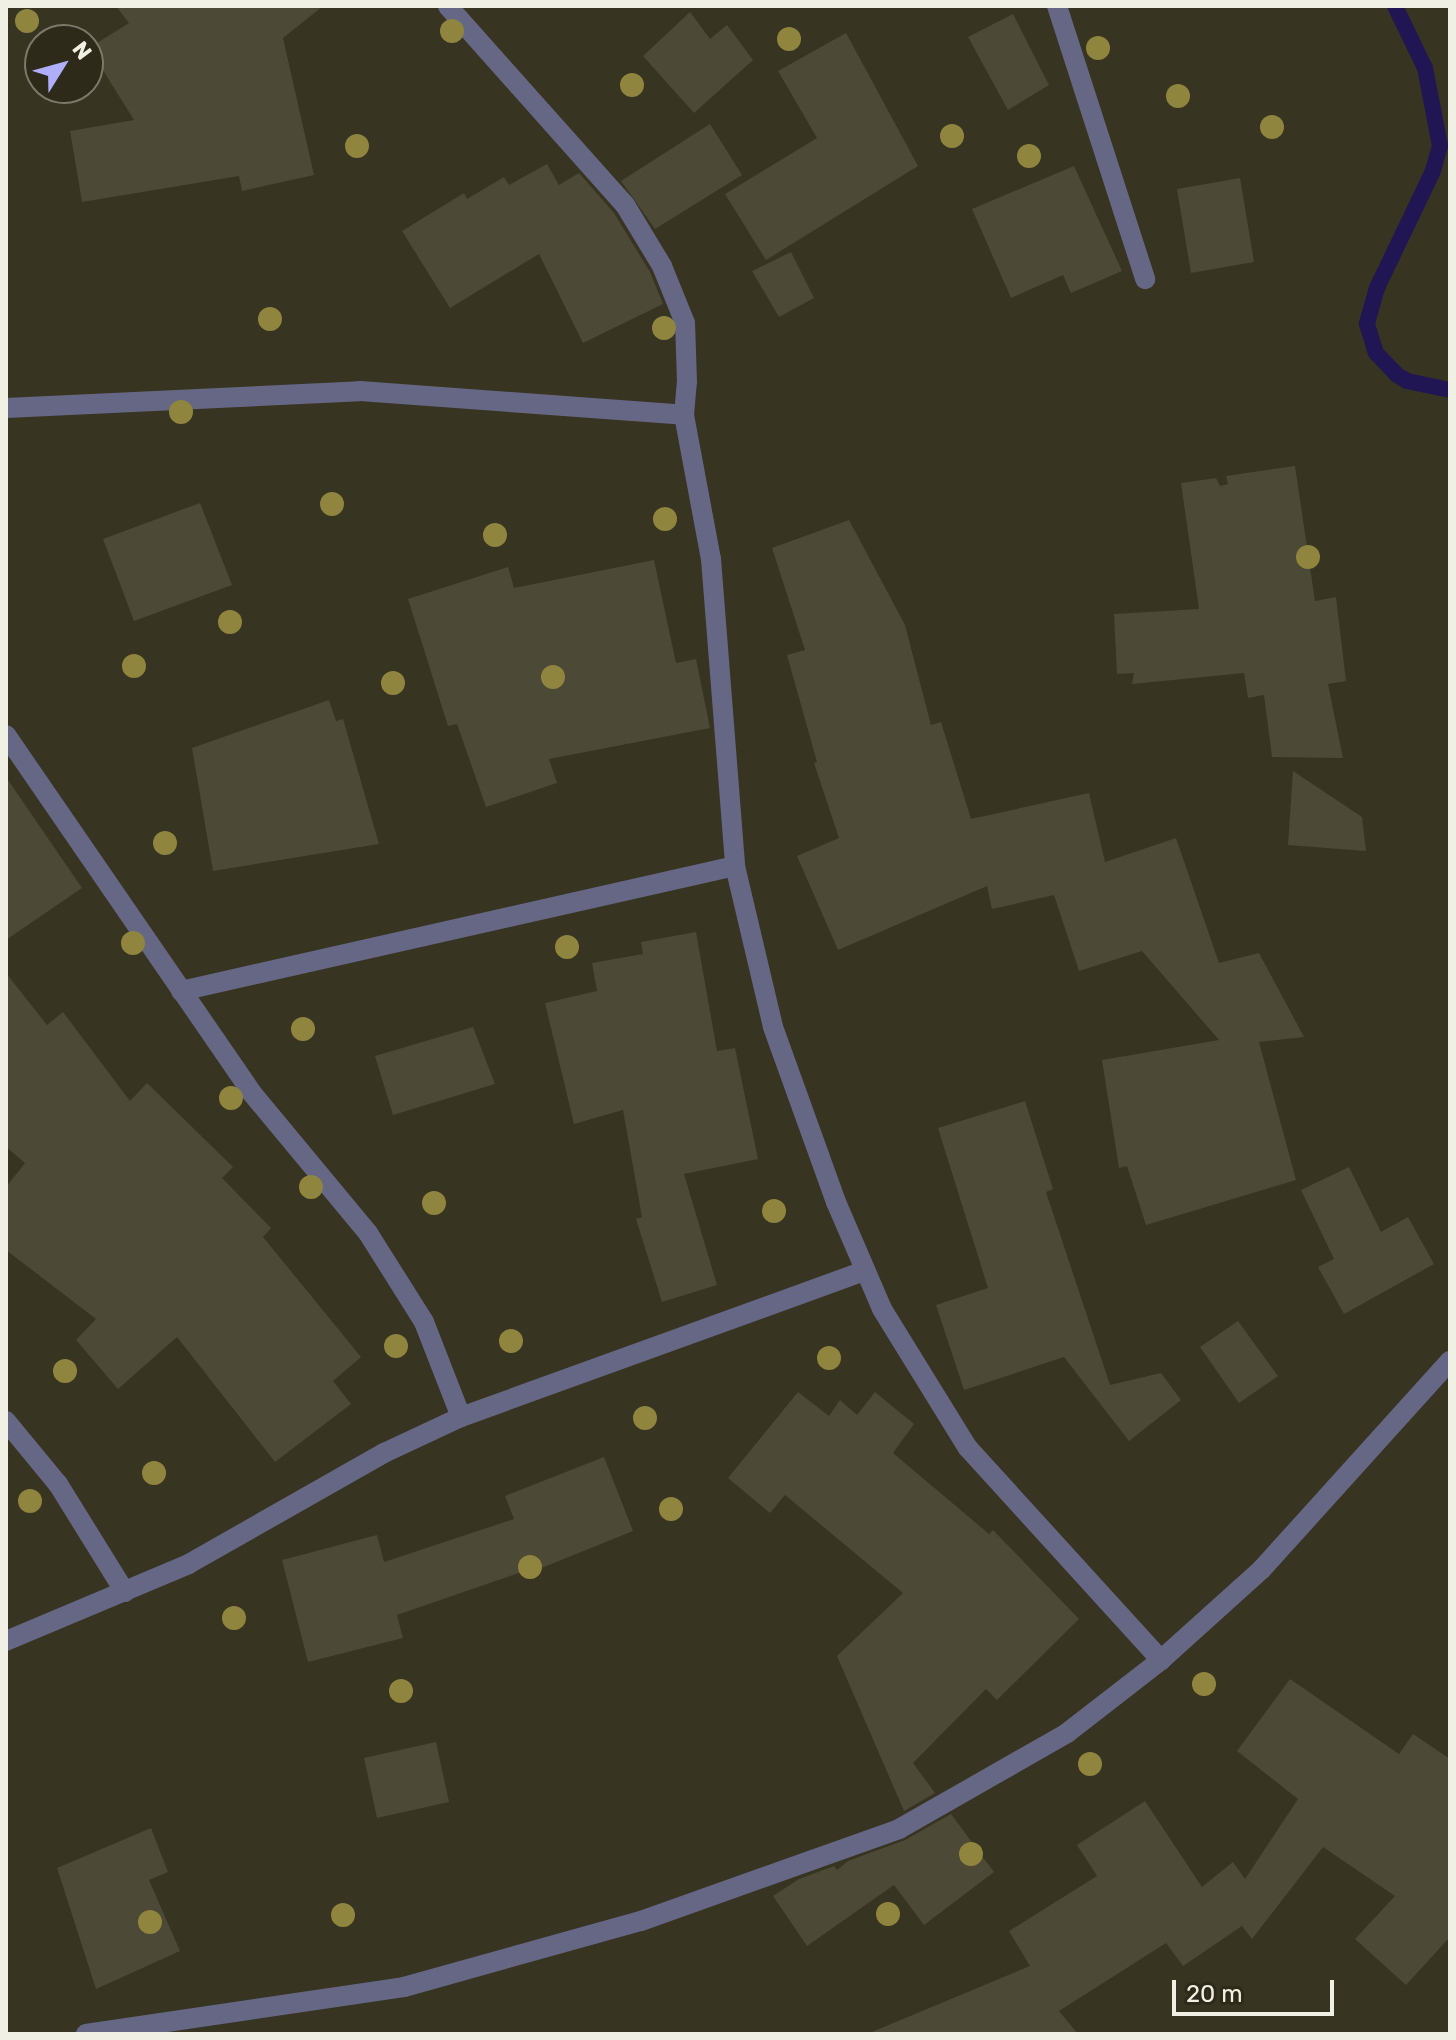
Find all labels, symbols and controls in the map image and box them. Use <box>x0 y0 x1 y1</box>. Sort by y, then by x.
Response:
north arrow <box>24 24 104 104</box>
text: N <box>66 36 98 65</box>
scale bar <box>1176 1964 1338 2014</box>
text: 20 m <box>1186 1980 1243 2008</box>

